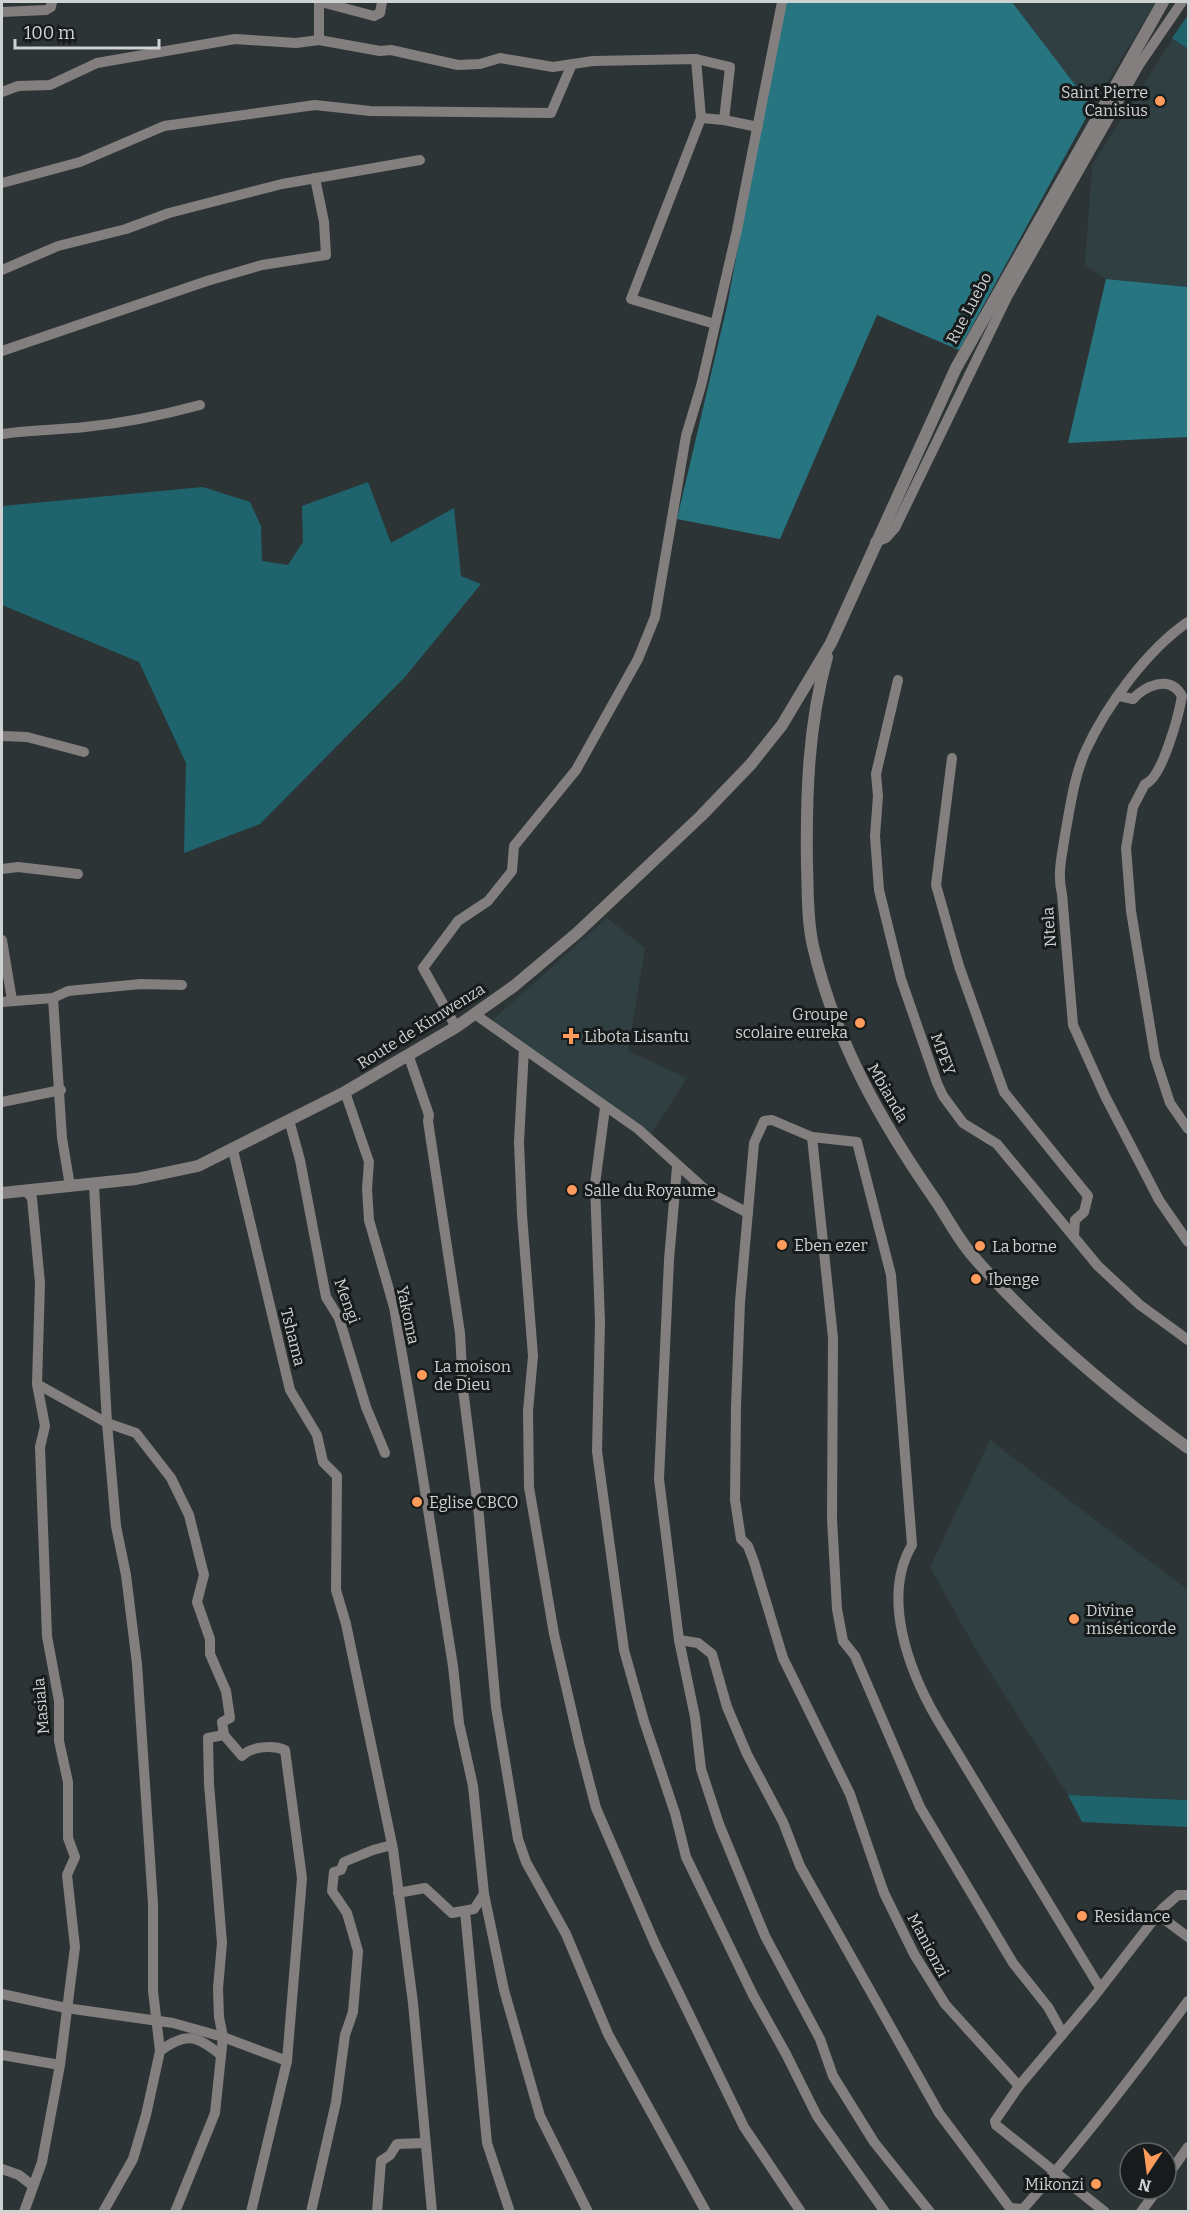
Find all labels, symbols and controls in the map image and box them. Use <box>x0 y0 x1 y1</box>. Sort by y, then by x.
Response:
scale bar <box>15 12 159 50</box>
text: 100 m <box>24 22 75 44</box>
place label: Saint Pierre Canisius <box>1061 83 1148 120</box>
marker: Saint Pierre Canisius <box>1153 94 1167 108</box>
street label: Rue Luebo <box>942 269 996 347</box>
street label: Ntela <box>1038 906 1060 948</box>
street label: Route de Kimwenza <box>354 979 488 1073</box>
place label: Groupe scolaire eureka <box>735 1005 848 1042</box>
marker: Groupe scolaire eureka <box>853 1016 867 1030</box>
marker: Libota Lisantu <box>562 1027 580 1045</box>
place label: Libota Lisantu <box>584 1027 689 1046</box>
street label: MPEY <box>927 1030 960 1078</box>
street label: Mbianda <box>864 1060 913 1126</box>
place label: Salle du Royaume <box>584 1181 716 1200</box>
marker: Salle du Royaume <box>565 1183 579 1197</box>
place label: Eben ezer <box>794 1236 868 1255</box>
place label: La borne <box>992 1237 1057 1256</box>
marker: Eben ezer <box>775 1238 789 1252</box>
marker: La borne <box>973 1239 987 1253</box>
place label: Ibenge <box>988 1270 1039 1289</box>
marker: Ibenge <box>969 1272 983 1286</box>
street label: Mengi <box>330 1276 364 1326</box>
street label: Yakoma <box>393 1284 424 1346</box>
street label: Tshama <box>277 1306 309 1368</box>
place label: La moison de Dieu <box>434 1357 511 1394</box>
marker: La moison de Dieu <box>415 1368 429 1382</box>
place label: Eglise CBCO <box>429 1493 519 1512</box>
marker: Eglise CBCO <box>410 1495 424 1509</box>
place label: Divine miséricorde <box>1086 1601 1176 1638</box>
marker: Divine miséricorde <box>1067 1612 1081 1626</box>
street label: Masiala <box>29 1677 53 1735</box>
place label: Residance <box>1094 1907 1170 1926</box>
marker: Residance <box>1075 1909 1089 1923</box>
street label: Manionzi <box>903 1910 953 1980</box>
north arrow <box>1118 2141 1178 2201</box>
text: N <box>1137 2174 1153 2196</box>
place label: Mikonzi <box>1025 2175 1084 2194</box>
marker: Mikonzi <box>1089 2177 1103 2191</box>

